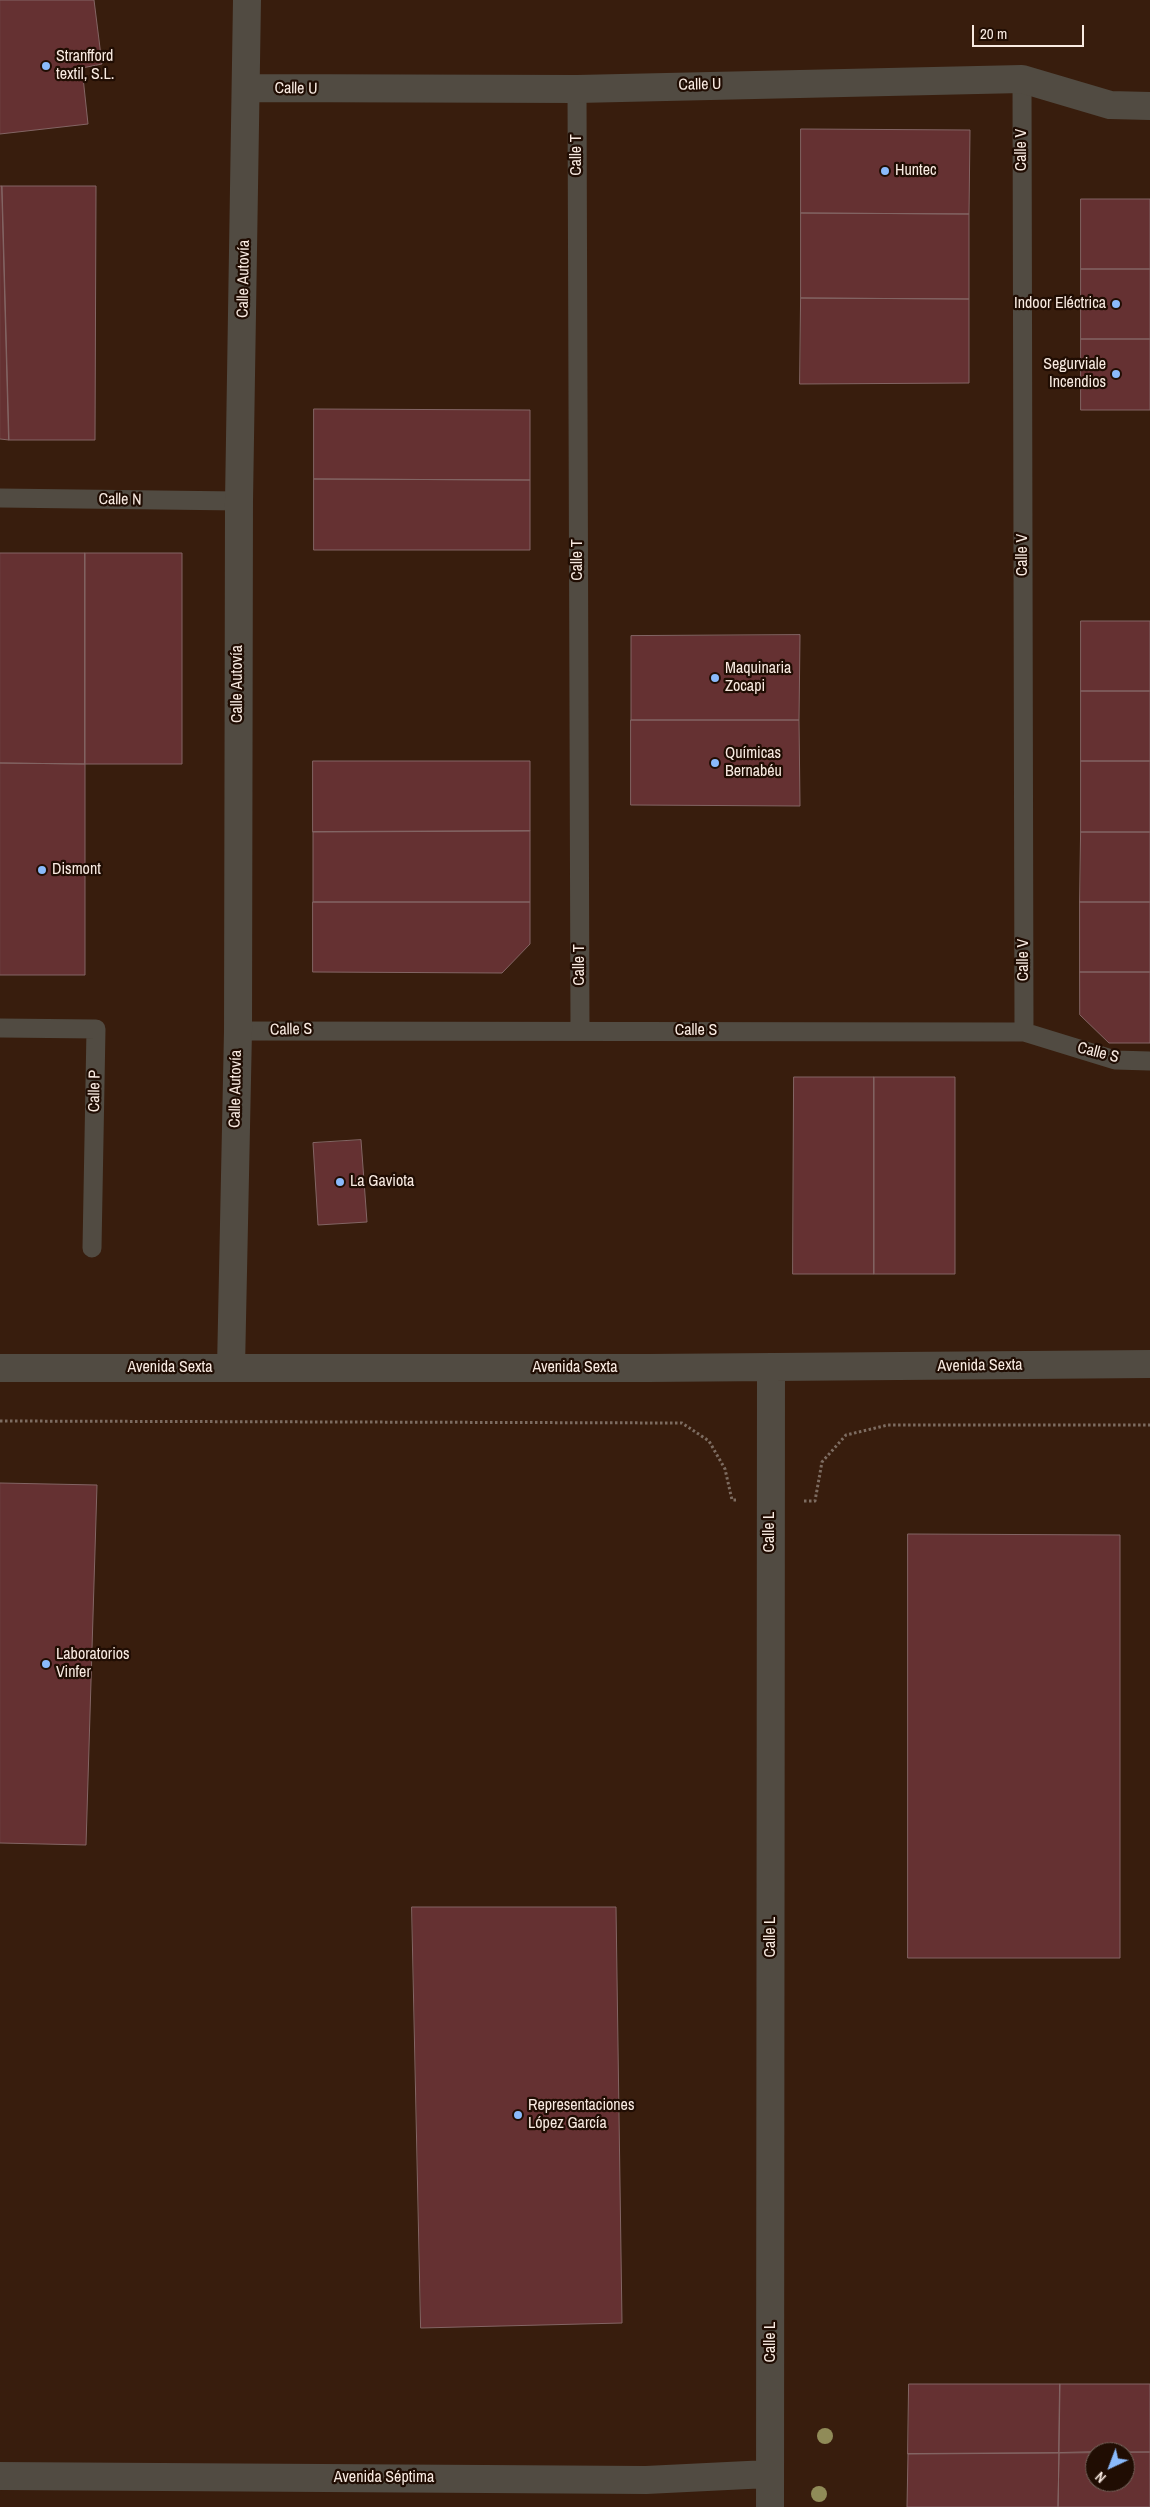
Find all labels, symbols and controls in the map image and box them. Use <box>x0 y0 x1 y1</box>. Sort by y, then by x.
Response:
scale bar <box>975 15 1088 47</box>
text: 20 m <box>980 23 1007 44</box>
place label: Stranfford textil, S.L. <box>56 47 114 85</box>
marker: Stranfford textil, S.L. <box>40 60 52 72</box>
street label: Calle U <box>678 75 722 95</box>
street label: Calle U <box>274 79 318 99</box>
street label: Calle V <box>1012 129 1032 171</box>
street label: Calle T <box>567 134 587 176</box>
place label: Huntec <box>895 161 937 181</box>
marker: Huntec <box>879 165 891 177</box>
street label: Calle Autovía <box>234 240 254 318</box>
place label: Indoor Eléctrica <box>1014 294 1106 314</box>
marker: Indoor Eléctrica <box>1110 298 1122 310</box>
place label: Segurviale Incendios <box>1043 355 1106 393</box>
marker: Segurviale Incendios <box>1110 368 1122 380</box>
street label: Calle N <box>98 490 142 510</box>
street label: Calle V <box>1013 534 1033 576</box>
street label: Calle T <box>568 539 588 581</box>
street label: Calle Autovía <box>228 645 248 723</box>
place label: Maquinaria Zocapi <box>725 659 791 697</box>
marker: Maquinaria Zocapi <box>709 672 721 684</box>
place label: Químicas Bernabéu <box>725 744 782 782</box>
marker: Químicas Bernabéu <box>709 757 721 769</box>
place label: Dismont <box>52 860 101 880</box>
marker: Dismont <box>36 864 48 876</box>
street label: Calle V <box>1014 939 1034 981</box>
street label: Calle T <box>570 944 590 986</box>
street label: Calle S <box>270 1020 312 1040</box>
street label: Calle S <box>675 1021 717 1041</box>
street label: Calle S <box>1075 1039 1121 1067</box>
street label: Calle Autovía <box>226 1050 246 1128</box>
street label: Calle P <box>85 1070 105 1112</box>
place label: La Gaviota <box>350 1172 414 1192</box>
marker: La Gaviota <box>334 1176 346 1188</box>
street label: Avenida Sexta <box>937 1356 1023 1376</box>
street label: Avenida Sexta <box>127 1358 213 1378</box>
street label: Avenida Sexta <box>532 1358 618 1378</box>
street label: Calle L <box>760 1512 780 1552</box>
place label: Laboratorios Vinfer <box>56 1645 130 1683</box>
marker: Laboratorios Vinfer <box>40 1658 52 1670</box>
street label: Calle L <box>761 1917 781 1957</box>
place label: Representaciones López García <box>528 2096 634 2134</box>
marker: Representaciones López García <box>512 2109 524 2121</box>
street label: Calle L <box>761 2322 781 2362</box>
north arrow <box>1085 2442 1135 2492</box>
street label: Avenida Séptima <box>334 2468 434 2488</box>
text: N <box>1091 2468 1110 2487</box>

